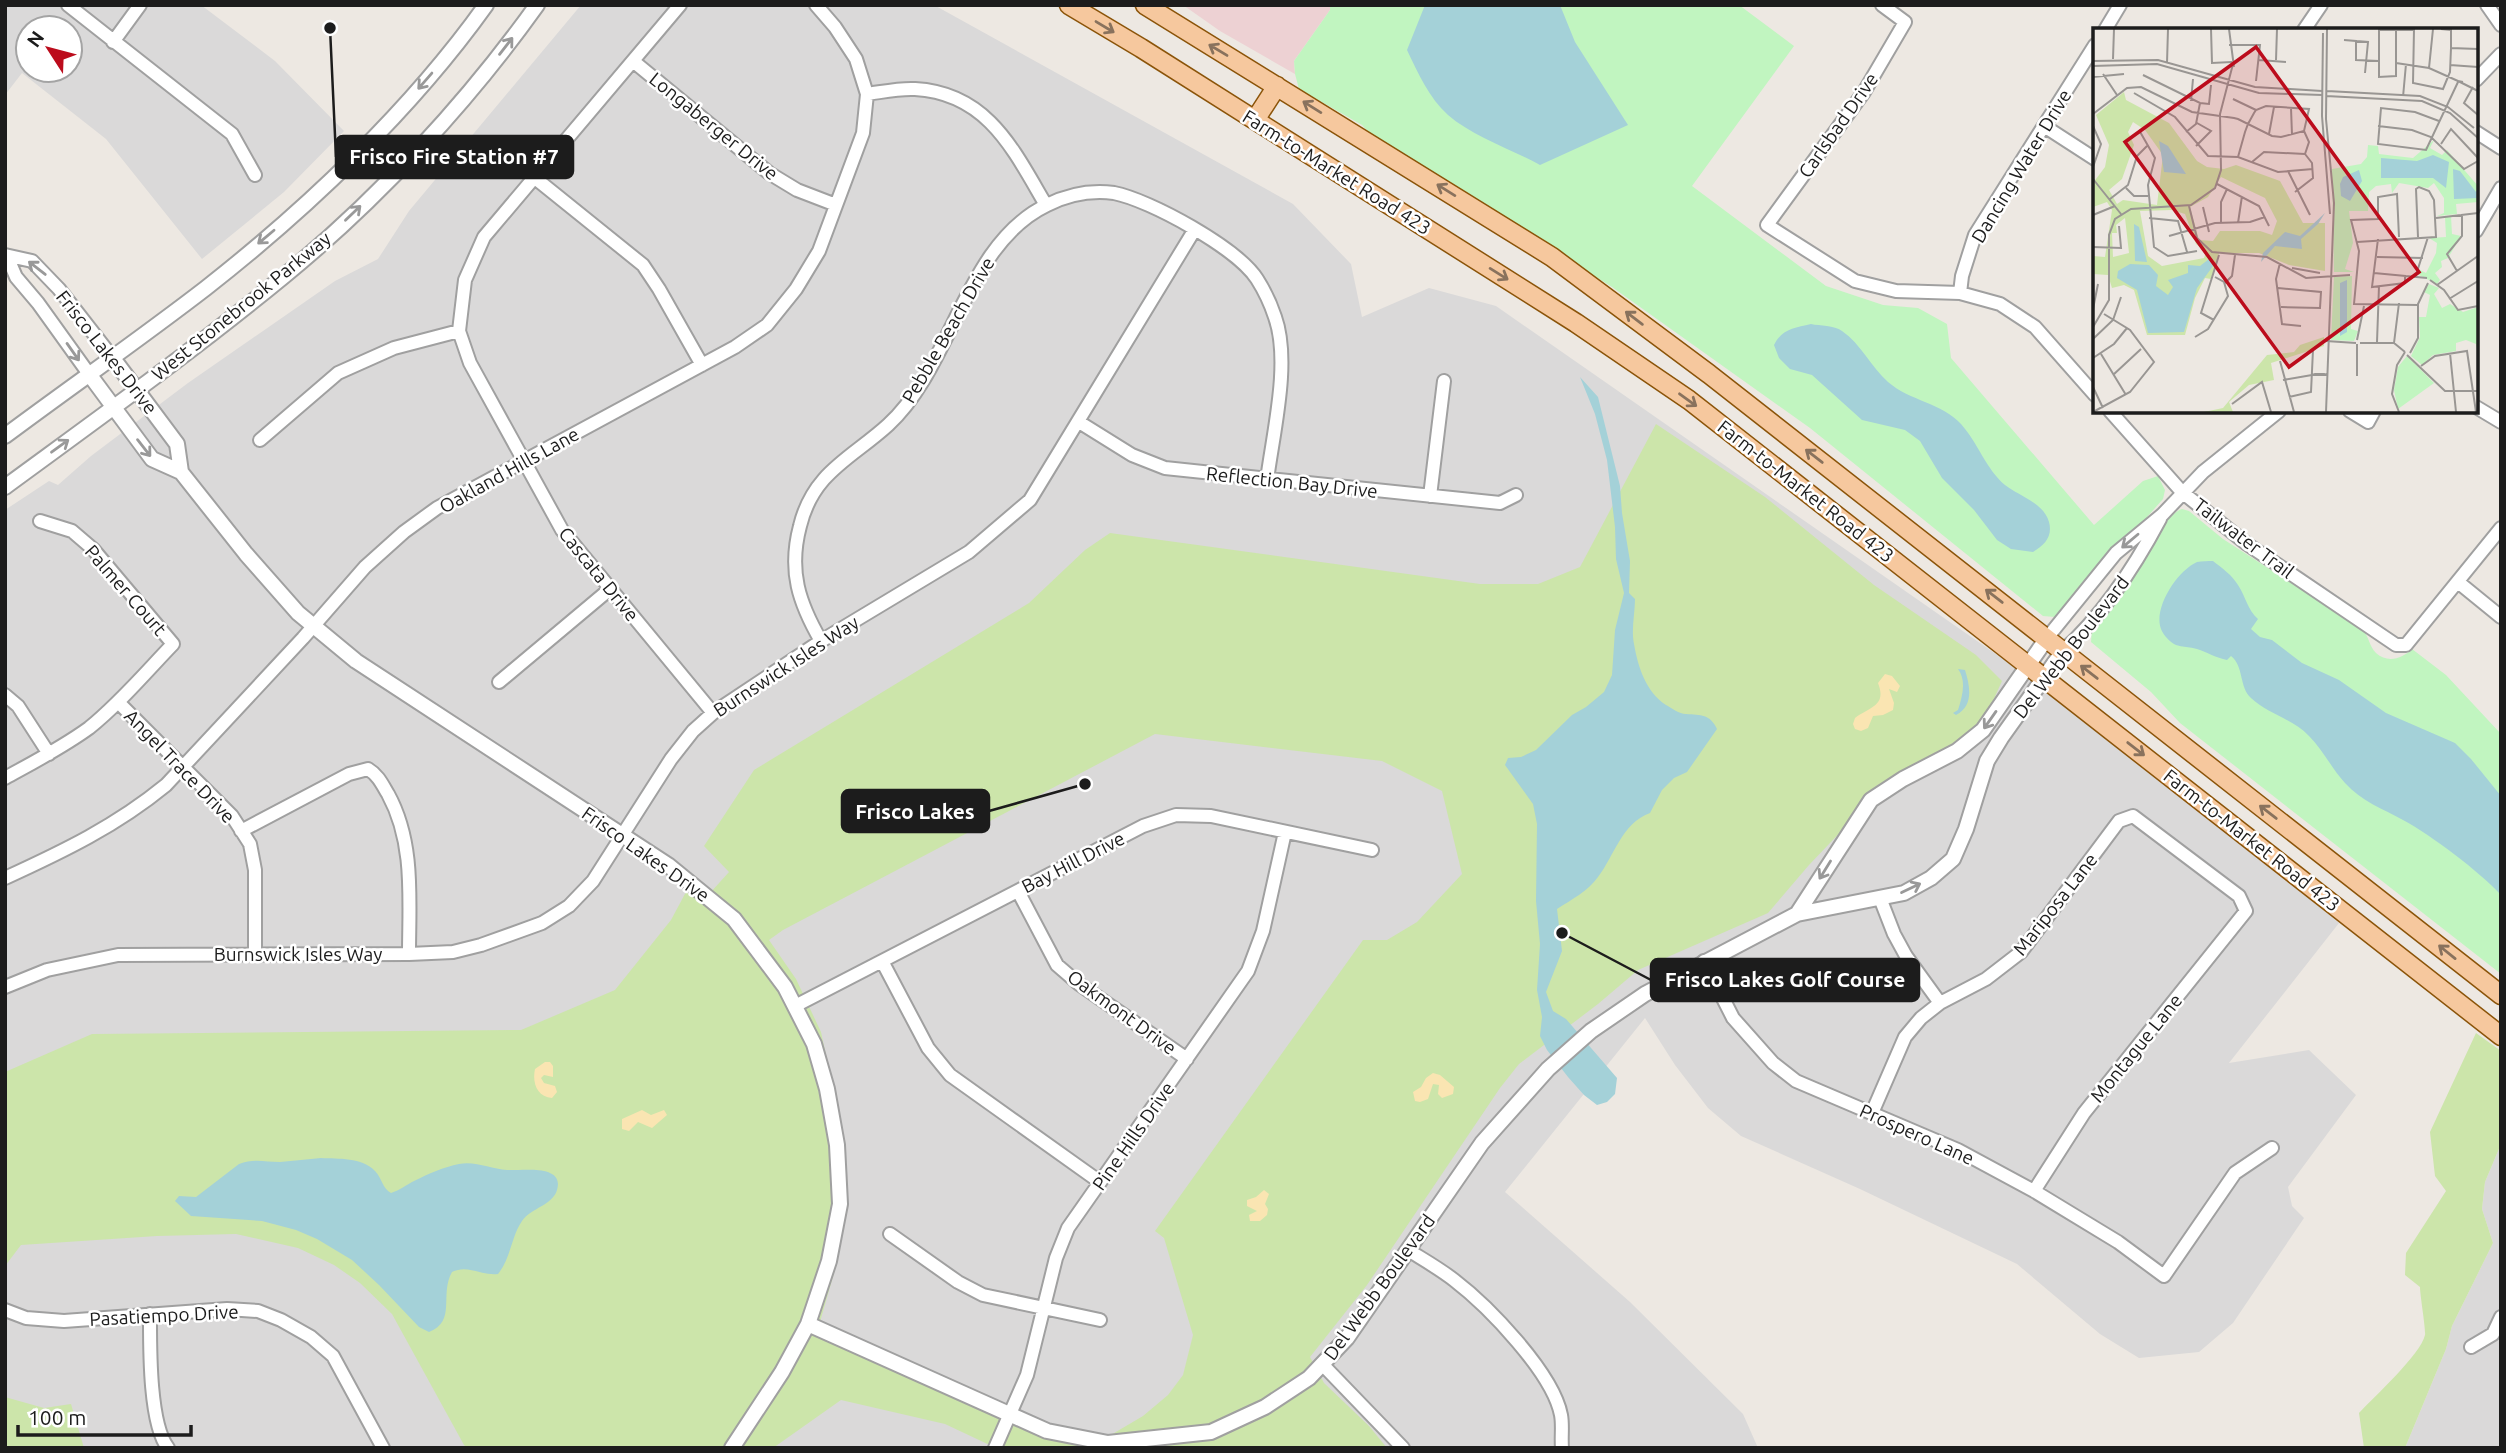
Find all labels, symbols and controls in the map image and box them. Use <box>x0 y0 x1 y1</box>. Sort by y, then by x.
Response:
north arrow <box>14 14 84 84</box>
one-way arrow <box>1094 20 1114 34</box>
text: N <box>22 27 48 51</box>
inset map <box>2093 28 2478 413</box>
one-way arrow <box>498 37 513 55</box>
one-way arrow <box>1209 43 1229 57</box>
street label: Longaberger Drive <box>645 67 783 185</box>
street label: Carlsbad Drive <box>1794 68 1882 182</box>
one-way arrow <box>417 72 433 90</box>
street label: Dancing Water Drive <box>1967 85 2075 247</box>
one-way arrow <box>1303 100 1322 115</box>
street label: Farm-to-Market Road 423 <box>1239 105 1435 239</box>
callout: Frisco Fire Station #7 <box>336 136 573 178</box>
text: Frisco Fire Station #7 <box>349 144 559 168</box>
one-way arrow <box>1436 183 1456 197</box>
one-way arrow <box>344 205 361 222</box>
street label: West Stonebrook Parkway <box>147 227 335 385</box>
one-way arrow <box>258 229 276 245</box>
street label: Pebble Beach Drive <box>897 253 999 407</box>
one-way arrow <box>28 260 46 275</box>
one-way arrow <box>1488 268 1508 282</box>
street label: Frisco Lakes Drive <box>52 286 162 418</box>
one-way arrow <box>1625 311 1644 325</box>
one-way arrow <box>66 342 80 361</box>
one-way arrow <box>1679 392 1698 407</box>
street label: Farm-to-Market Road 423 <box>1714 415 1898 567</box>
street label: Oakland Hills Lane <box>435 422 583 518</box>
one-way arrow <box>50 439 69 454</box>
one-way arrow <box>137 439 152 457</box>
one-way arrow <box>1806 449 1824 464</box>
street label: Reflection Bay Drive <box>1205 462 1379 502</box>
street label: Tailwater Trail <box>2190 493 2298 583</box>
street label: Cascata Drive <box>554 523 644 625</box>
one-way arrow <box>2121 533 2139 549</box>
street label: Palmer Court <box>81 540 172 640</box>
street label: Del Webb Boulevard <box>2009 572 2133 722</box>
one-way arrow <box>1985 589 2003 604</box>
street label: Burnswick Isles Way <box>709 611 863 721</box>
one-way arrow <box>2081 664 2099 679</box>
street label: Angel Trace Drive <box>120 705 240 827</box>
one-way arrow <box>1983 710 1997 730</box>
one-way arrow <box>2126 741 2145 756</box>
street label: Farm-to-Market Road 423 <box>2160 764 2344 916</box>
callout: Frisco Lakes <box>842 790 989 832</box>
text: Frisco Lakes <box>855 799 975 823</box>
street label: Frisco Lakes Drive <box>578 802 714 906</box>
one-way arrow <box>2260 804 2278 819</box>
street label: Bay Hill Drive <box>1018 827 1128 897</box>
street label: Mariposa Lane <box>2008 849 2102 959</box>
one-way arrow <box>1817 859 1831 879</box>
one-way arrow <box>1900 881 1921 894</box>
street label: Burnswick Isles Way <box>214 943 382 965</box>
one-way arrow <box>2439 945 2457 960</box>
callout: Frisco Lakes Golf Course <box>1651 959 1919 1001</box>
street label: Oakmont Drive <box>1063 965 1181 1059</box>
text: Frisco Lakes Golf Course <box>1665 967 1905 991</box>
street label: Montague Lane <box>2086 989 2186 1107</box>
street label: Pine Hills Drive <box>1088 1078 1178 1194</box>
street label: Prospero Lane <box>1856 1099 1978 1169</box>
street label: Del Webb Boulevard <box>1319 1210 1439 1364</box>
street label: Pasatiempo Drive <box>89 1300 239 1330</box>
scale bar <box>18 1394 191 1438</box>
text: 100 m <box>28 1405 86 1429</box>

